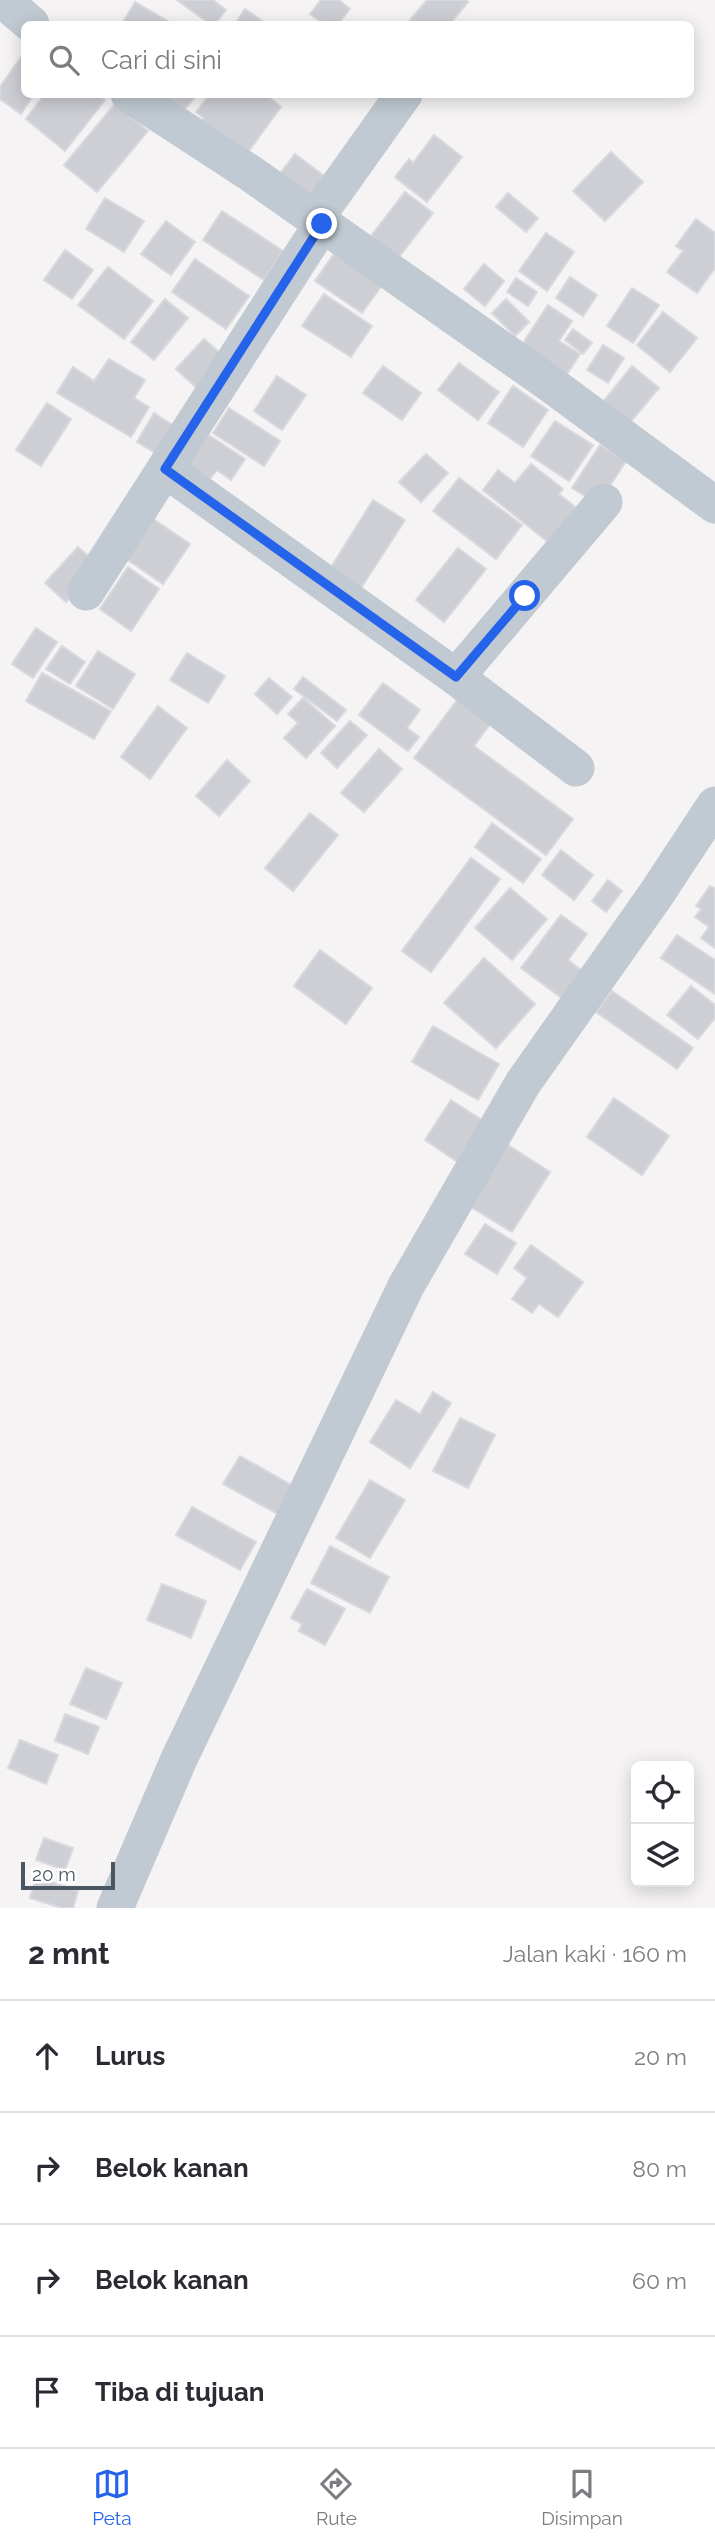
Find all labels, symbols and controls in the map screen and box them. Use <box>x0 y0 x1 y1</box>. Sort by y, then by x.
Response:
search box <box>21 21 694 98</box>
icon: search <box>45 41 83 79</box>
text: Cari di sini <box>101 45 222 75</box>
route end <box>306 208 337 239</box>
route start <box>509 580 540 611</box>
map controls <box>631 1761 694 1887</box>
button: locate <box>631 1761 694 1824</box>
button: layers <box>631 1824 694 1887</box>
scale bar <box>21 1859 116 1891</box>
text: 20 m <box>32 1863 76 1885</box>
text: 2 mnt <box>28 1936 110 1971</box>
text: Jalan kaki · 160 m <box>503 1940 687 1967</box>
icon: ahead <box>28 2037 66 2075</box>
text: Lurus <box>95 2041 165 2071</box>
text: 20 m <box>634 2043 687 2070</box>
icon: right <box>28 2149 66 2187</box>
text: Belok kanan <box>95 2153 249 2183</box>
text: 80 m <box>632 2155 687 2182</box>
icon: right <box>28 2261 66 2299</box>
text: Belok kanan <box>95 2265 249 2295</box>
text: 60 m <box>632 2267 687 2294</box>
icon: arrive <box>28 2373 66 2411</box>
text: Tiba di tujuan <box>95 2377 265 2407</box>
tab: Peta <box>92 2465 132 2529</box>
tab: Rute <box>316 2465 357 2529</box>
tab: Disimpan <box>541 2465 623 2529</box>

